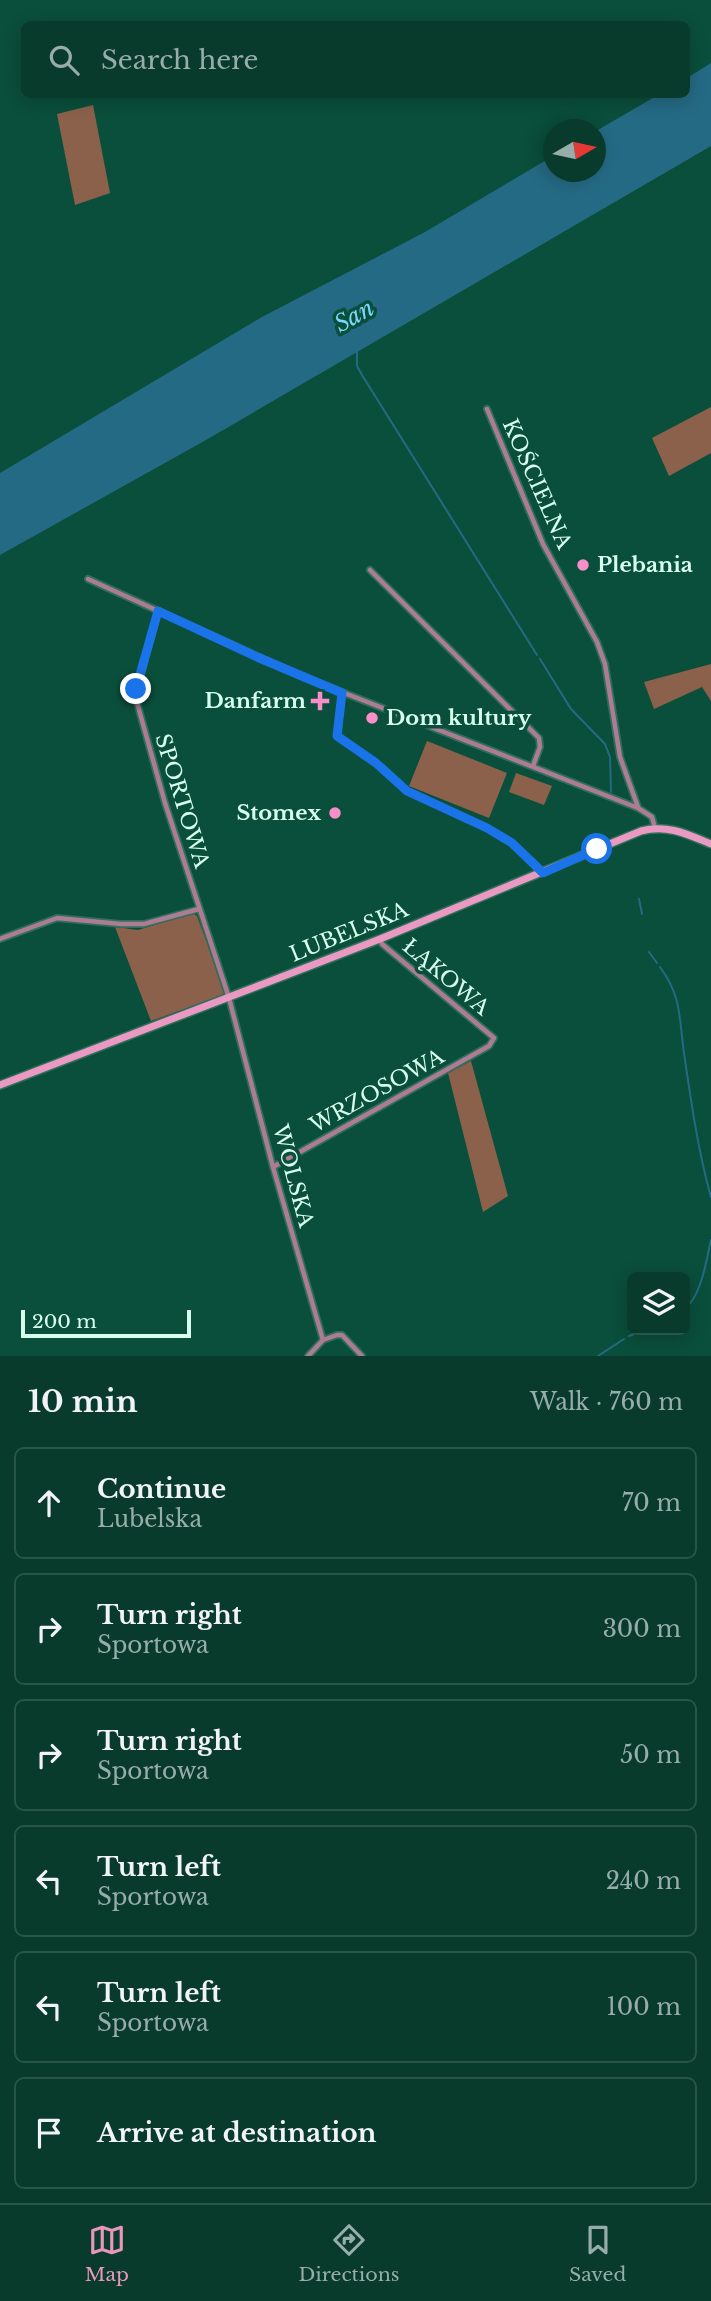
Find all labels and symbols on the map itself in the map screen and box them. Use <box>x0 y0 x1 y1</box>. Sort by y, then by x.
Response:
north arrow <box>543 119 606 182</box>
water label: San <box>329 294 379 338</box>
street label: KOŚCIELNA <box>497 415 578 554</box>
place label: Plebania <box>597 552 693 578</box>
marker: Plebania <box>575 557 591 573</box>
route end <box>120 673 151 704</box>
place label: Danfarm <box>204 688 306 714</box>
marker: Danfarm <box>312 693 328 709</box>
place label: Dom kultury <box>386 705 532 731</box>
marker: Dom kultury <box>364 710 380 726</box>
street label: SPORTOWA <box>149 731 215 872</box>
place label: Stomex <box>236 800 321 826</box>
marker: Stomex <box>327 805 343 821</box>
route start <box>581 833 612 864</box>
street label: LUBELSKA <box>286 896 413 968</box>
street label: ŁĄKOWA <box>397 933 495 1021</box>
street label: WRZOSOWA <box>304 1043 449 1139</box>
street label: WOLSKA <box>267 1121 319 1231</box>
scale bar <box>21 1307 191 1339</box>

